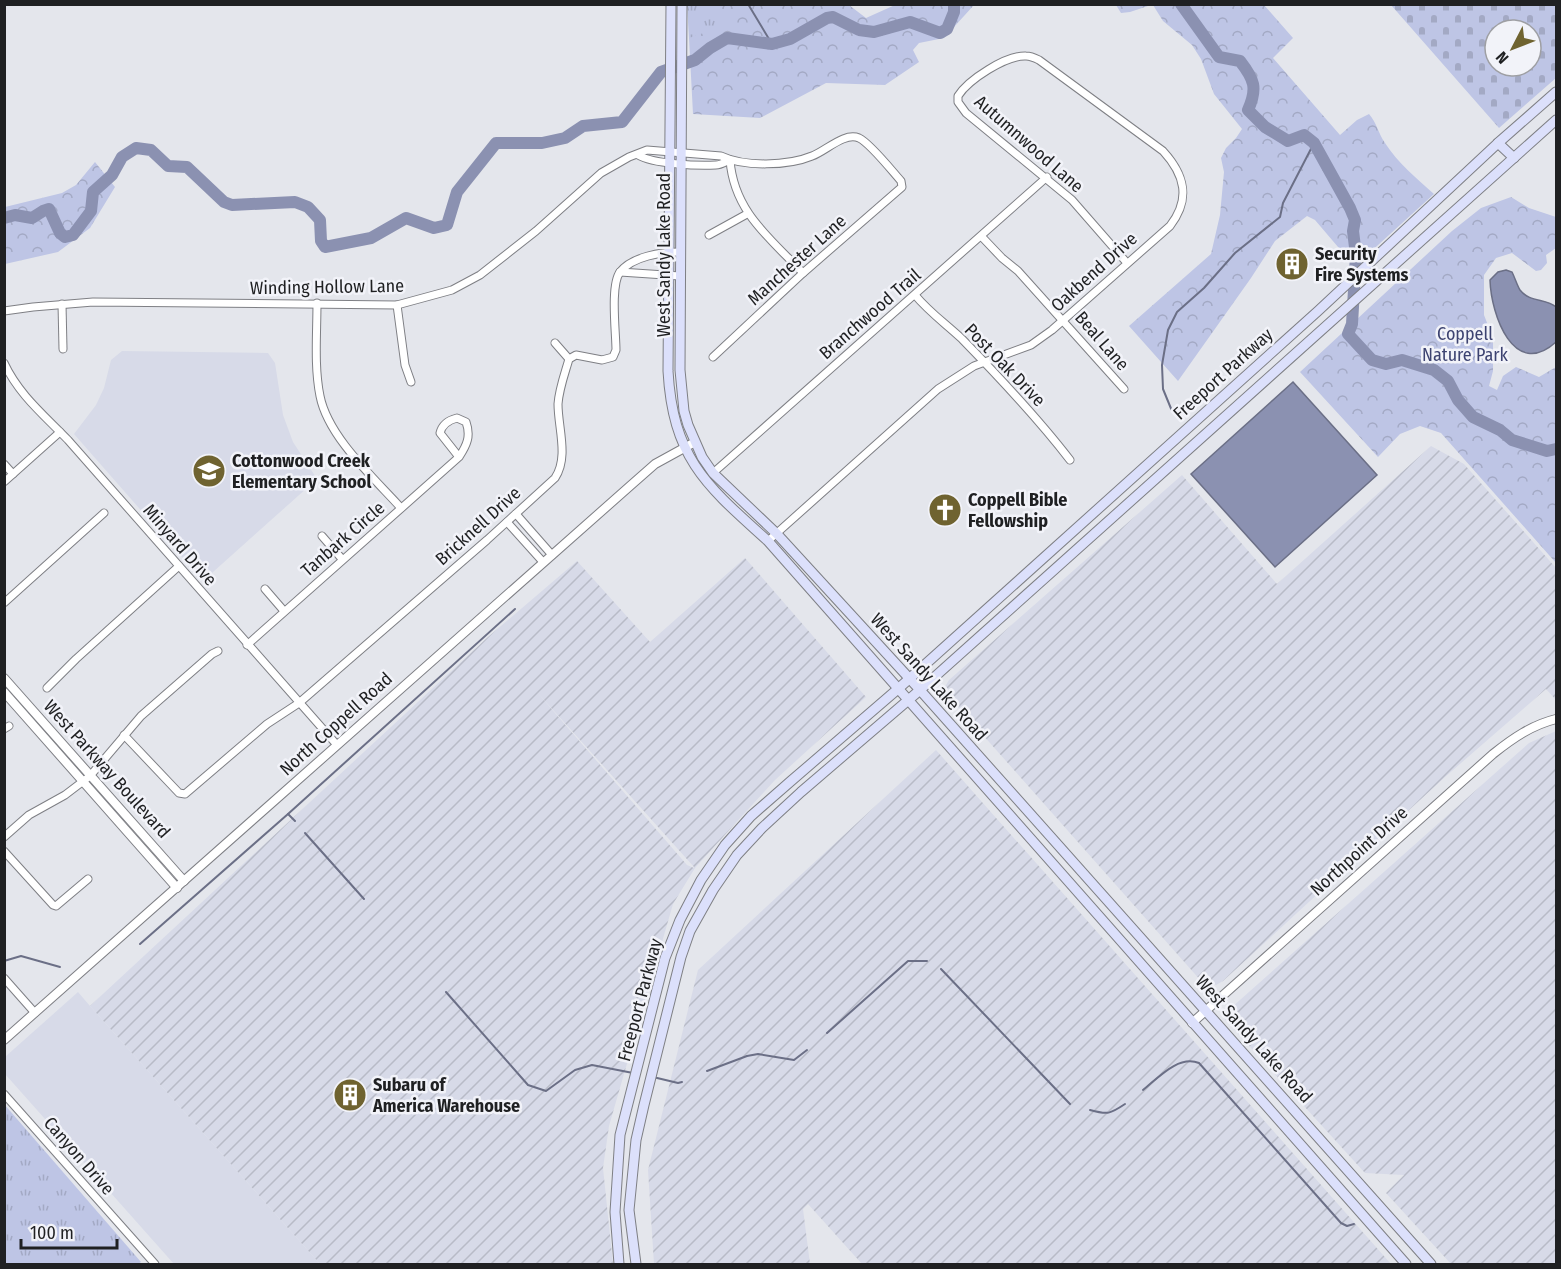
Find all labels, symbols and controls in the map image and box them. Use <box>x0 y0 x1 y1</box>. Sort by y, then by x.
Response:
north arrow <box>1483 18 1543 78</box>
text: N <box>1492 48 1512 68</box>
street label: Autumnwood Lane <box>970 91 1088 197</box>
street label: West Sandy Lake Road <box>653 173 675 337</box>
street label: Manchester Lane <box>743 210 851 310</box>
street label: Oakbend Drive <box>1046 228 1142 316</box>
place label: Security Fire Systems <box>1315 243 1408 286</box>
building icon: Security Fire Systems <box>1274 246 1310 282</box>
street label: Branchwood Trail <box>815 264 925 364</box>
street label: Winding Hollow Lane <box>250 275 404 299</box>
street label: Beal Lane <box>1070 307 1134 375</box>
street label: Post Oak Drive <box>960 319 1050 411</box>
park label: Coppell Nature Park <box>1422 323 1509 366</box>
street label: Freeport Parkway <box>1169 324 1277 424</box>
place label: Cottonwood Creek Elementary School <box>232 450 371 493</box>
school or university icon: Cottonwood Creek Elementary School <box>191 453 227 489</box>
street label: Bricknell Drive <box>431 482 525 570</box>
place label: Coppell Bible Fellowship <box>968 489 1067 532</box>
church icon: Coppell Bible Fellowship <box>927 492 963 528</box>
street label: Tanbark Circle <box>297 497 389 581</box>
street label: Minyard Drive <box>139 500 222 590</box>
street label: West Sandy Lake Road <box>866 609 992 745</box>
street label: North Coppell Road <box>275 668 397 780</box>
street label: West Parkway Boulevard <box>39 695 175 843</box>
street label: Northpoint Drive <box>1306 801 1412 900</box>
street label: Freeport Parkway <box>613 936 667 1064</box>
street label: West Sandy Lake Road <box>1191 971 1317 1107</box>
place label: Subaru of America Warehouse <box>372 1074 520 1117</box>
building icon: Subaru of America Warehouse <box>332 1077 368 1113</box>
street label: Canyon Drive <box>39 1112 119 1200</box>
scale bar <box>21 1212 117 1250</box>
text: 100 m <box>30 1222 74 1244</box>

